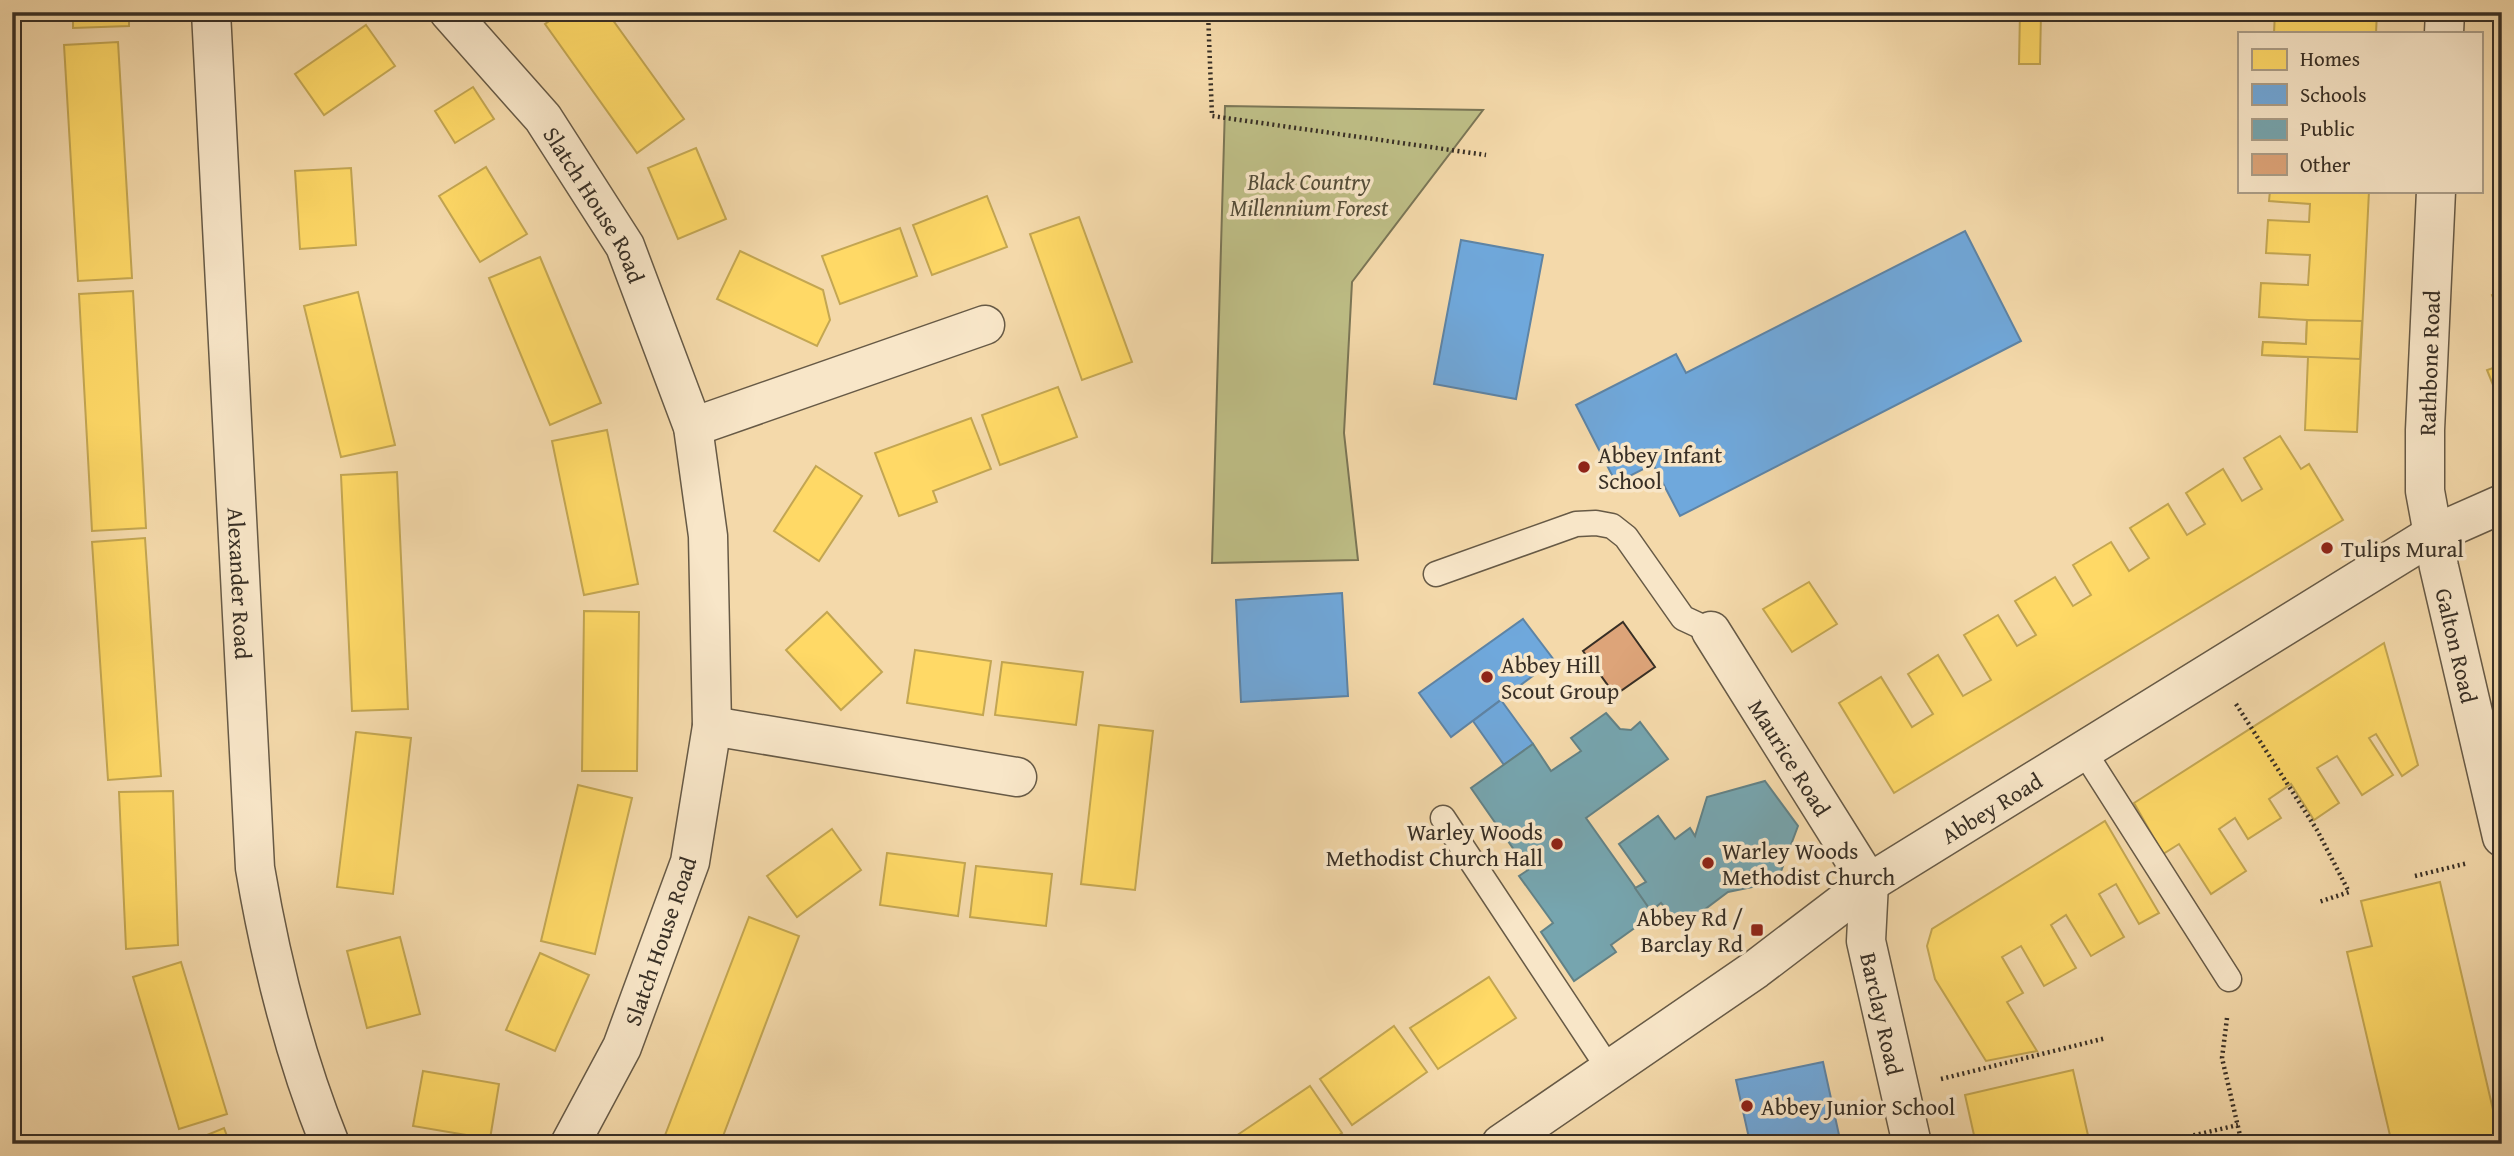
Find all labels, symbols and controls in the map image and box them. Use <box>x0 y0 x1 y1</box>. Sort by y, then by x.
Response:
legend <box>2238 32 2482 192</box>
text: Homes <box>2300 43 2360 74</box>
text: Schools <box>2300 79 2367 110</box>
text: Public <box>2300 113 2355 144</box>
street label: Slatch House Road <box>536 120 654 288</box>
text: Other <box>2300 149 2351 180</box>
park label: Black Country Millennium Forest <box>1230 165 1389 224</box>
street label: Rathbone Road <box>2410 289 2448 436</box>
place label: Abbey Infant School <box>1598 438 1722 497</box>
marker: Abbey Infant School <box>1576 459 1592 475</box>
street label: Alexander Road <box>220 506 261 661</box>
place label: Tulips Mural <box>2341 532 2464 565</box>
marker: Tulips Mural <box>2319 540 2335 556</box>
street label: Galton Road <box>2428 585 2487 707</box>
place label: Abbey Hill Scout Group <box>1501 648 1619 707</box>
marker: Abbey Hill Scout Group <box>1479 669 1495 685</box>
street label: Maurice Road <box>1741 692 1840 823</box>
street label: Abbey Road <box>1934 763 2049 851</box>
place label: Warley Woods Methodist Church Hall <box>1326 815 1543 874</box>
place label: Warley Woods Methodist Church <box>1722 834 1895 893</box>
marker: Warley Woods Methodist Church Hall <box>1549 836 1565 852</box>
street label: Slatch House Road <box>616 851 705 1030</box>
marker: Warley Woods Methodist Church <box>1700 855 1716 871</box>
place label: Abbey Rd / Barclay Rd <box>1637 901 1744 960</box>
marker: Abbey Rd / Barclay Rd <box>1749 922 1765 938</box>
street label: Barclay Road <box>1853 949 1913 1079</box>
place label: Abbey Junior School <box>1761 1090 1955 1123</box>
marker: Abbey Junior School <box>1739 1098 1755 1114</box>

